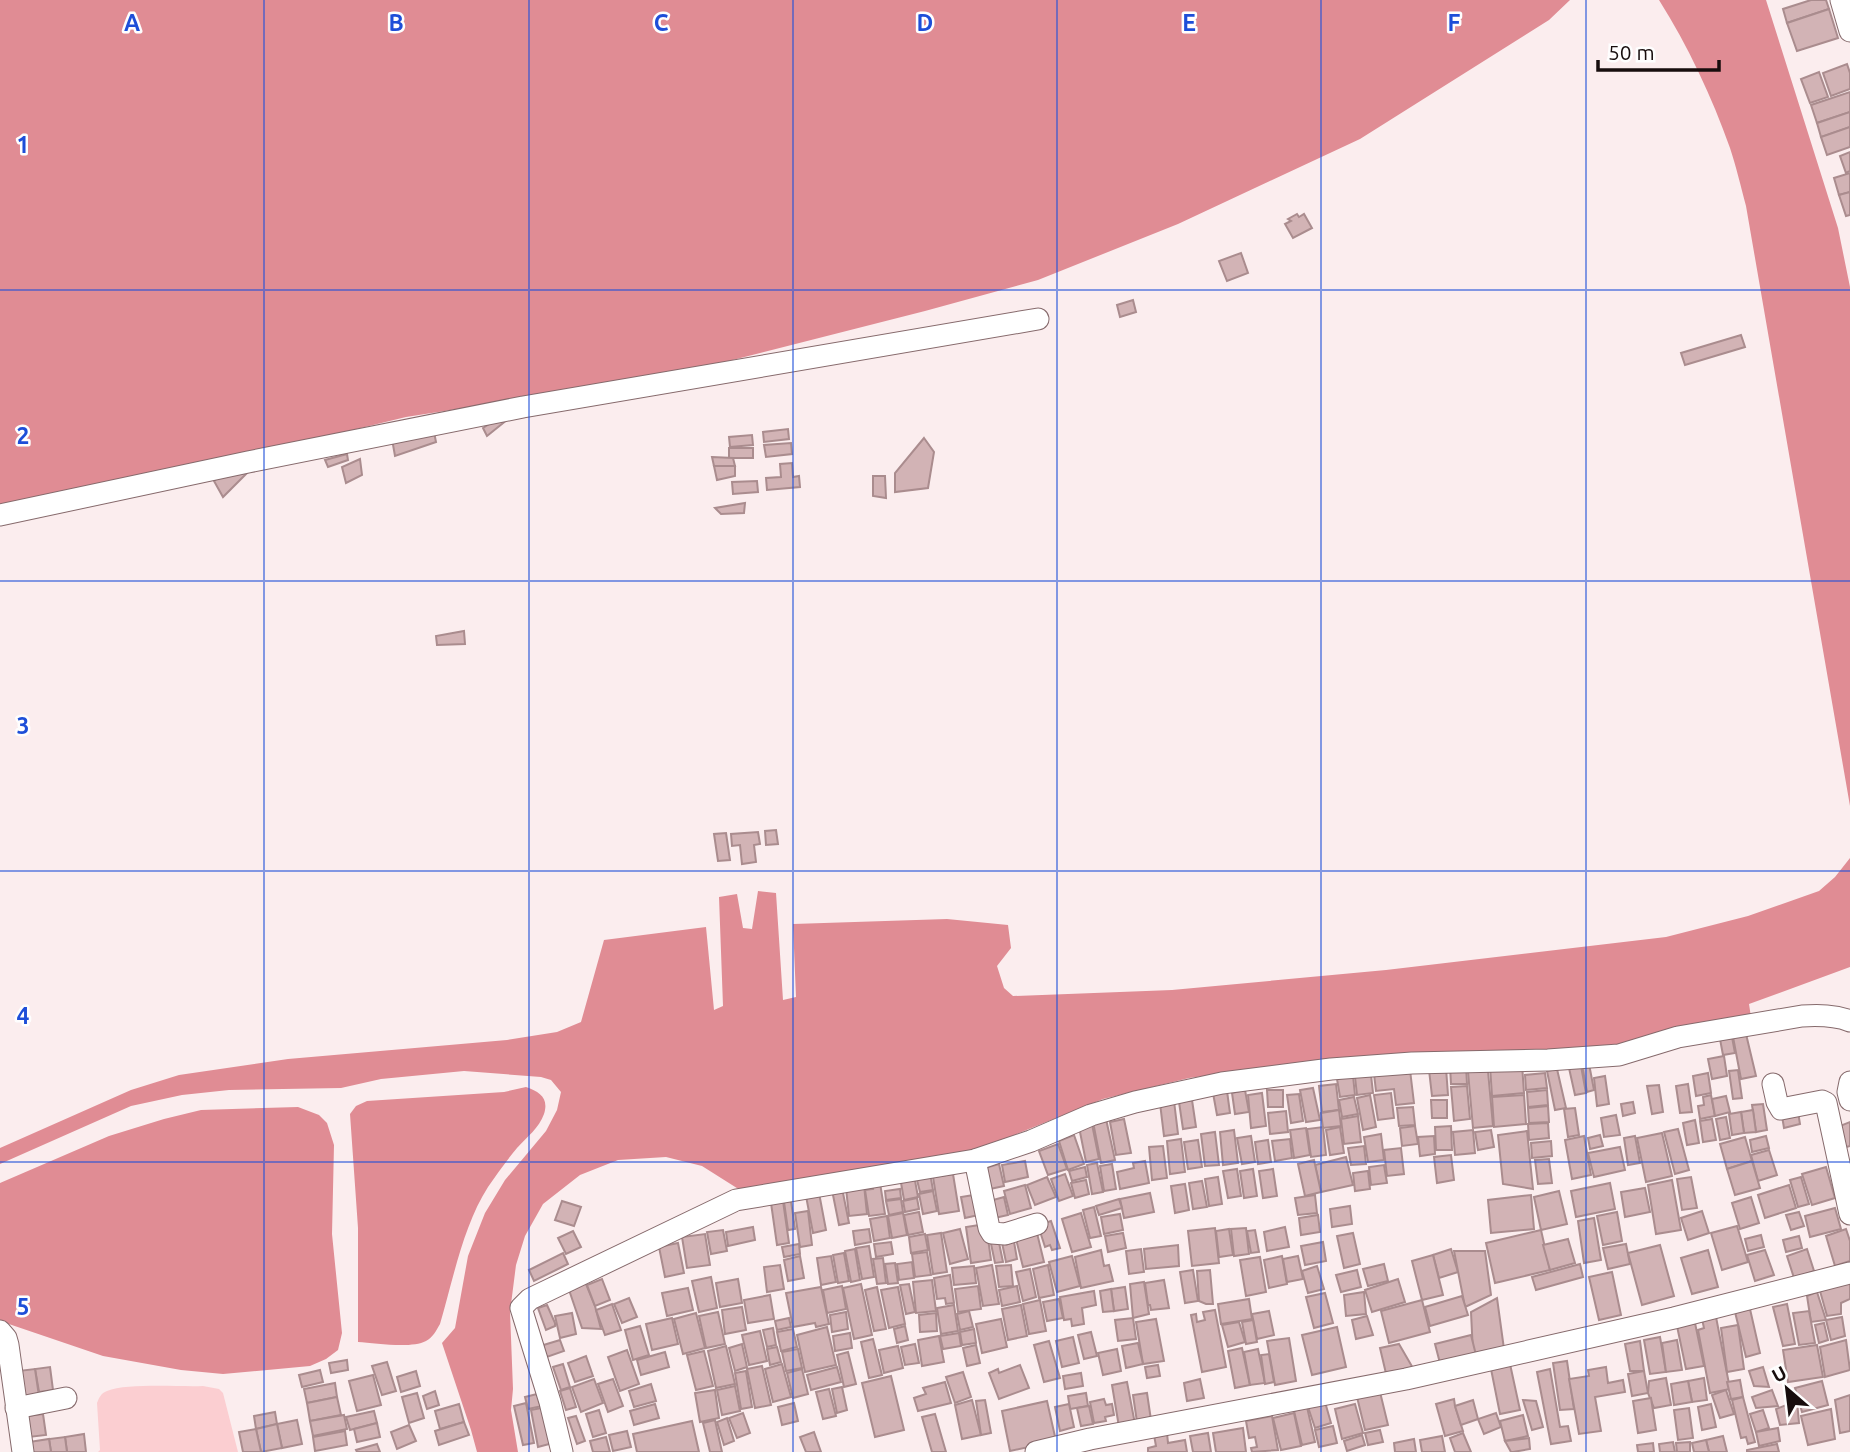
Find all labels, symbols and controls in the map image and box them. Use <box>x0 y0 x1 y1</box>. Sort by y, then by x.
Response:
text: A <box>124 10 140 35</box>
text: B <box>388 10 404 35</box>
text: C <box>654 10 669 35</box>
text: D <box>917 10 933 35</box>
text: E <box>1182 10 1196 35</box>
text: F <box>1448 10 1461 35</box>
scale bar <box>1598 28 1719 72</box>
text: 50 m <box>1608 40 1655 64</box>
text: 1 <box>17 132 29 157</box>
text: 2 <box>17 423 29 448</box>
text: 3 <box>17 713 29 738</box>
text: 4 <box>17 1003 30 1028</box>
text: 5 <box>17 1294 29 1319</box>
north arrow <box>1752 1354 1822 1424</box>
text: U <box>1768 1361 1790 1387</box>

